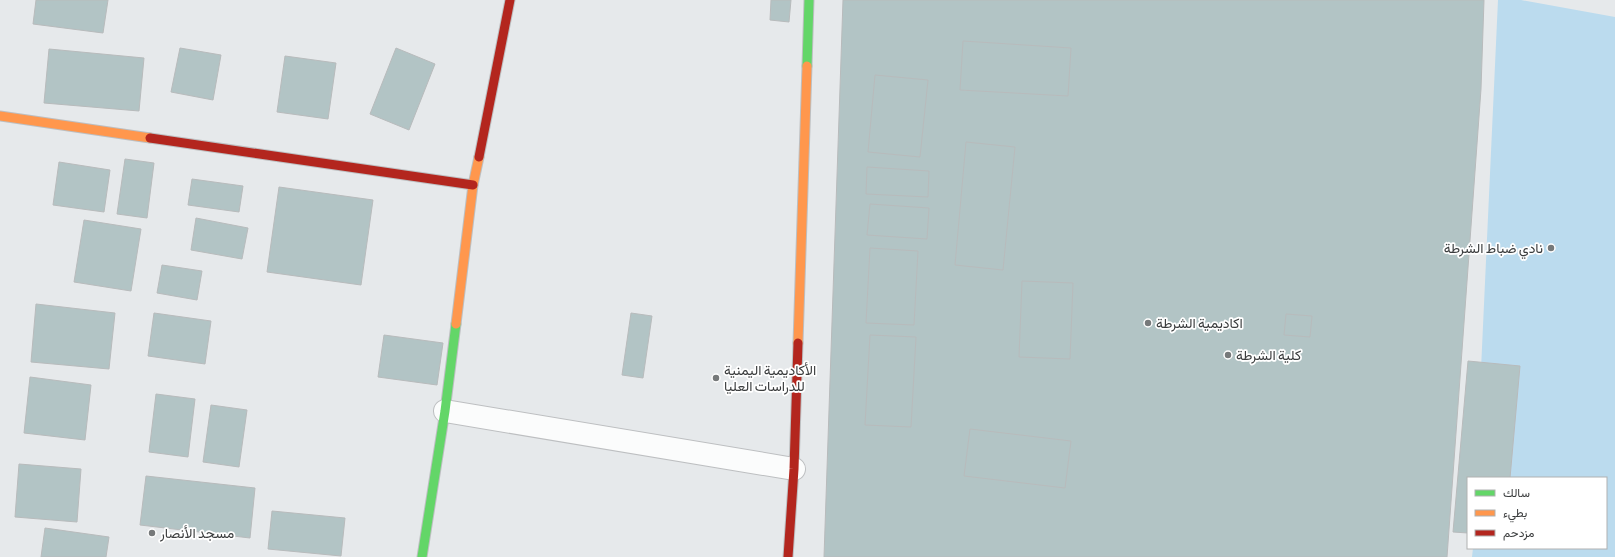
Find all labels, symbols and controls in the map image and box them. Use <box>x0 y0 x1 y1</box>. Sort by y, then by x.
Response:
place label: نادي ضباط الشرطة <box>1444 242 1543 260</box>
marker: نادي ضباط الشرطة <box>1546 243 1556 253</box>
place label: اكاديمية الشرطة <box>1156 317 1243 332</box>
marker: اكاديمية الشرطة <box>1143 318 1153 328</box>
place label: كلية الشرطة <box>1236 349 1301 364</box>
marker: كلية الشرطة <box>1223 350 1233 360</box>
place label: الأكاديمية اليمنية للدراسات العليا <box>724 362 816 395</box>
marker: الأكاديمية اليمنية للدراسات العليا <box>711 373 721 383</box>
legend <box>1467 477 1607 549</box>
text: سالك <box>1503 487 1530 499</box>
text: بطيء <box>1503 507 1527 523</box>
place label: مسجد الأنصار <box>159 525 234 542</box>
text: مزدحم <box>1503 527 1534 541</box>
marker: مسجد الأنصار <box>147 528 157 538</box>

